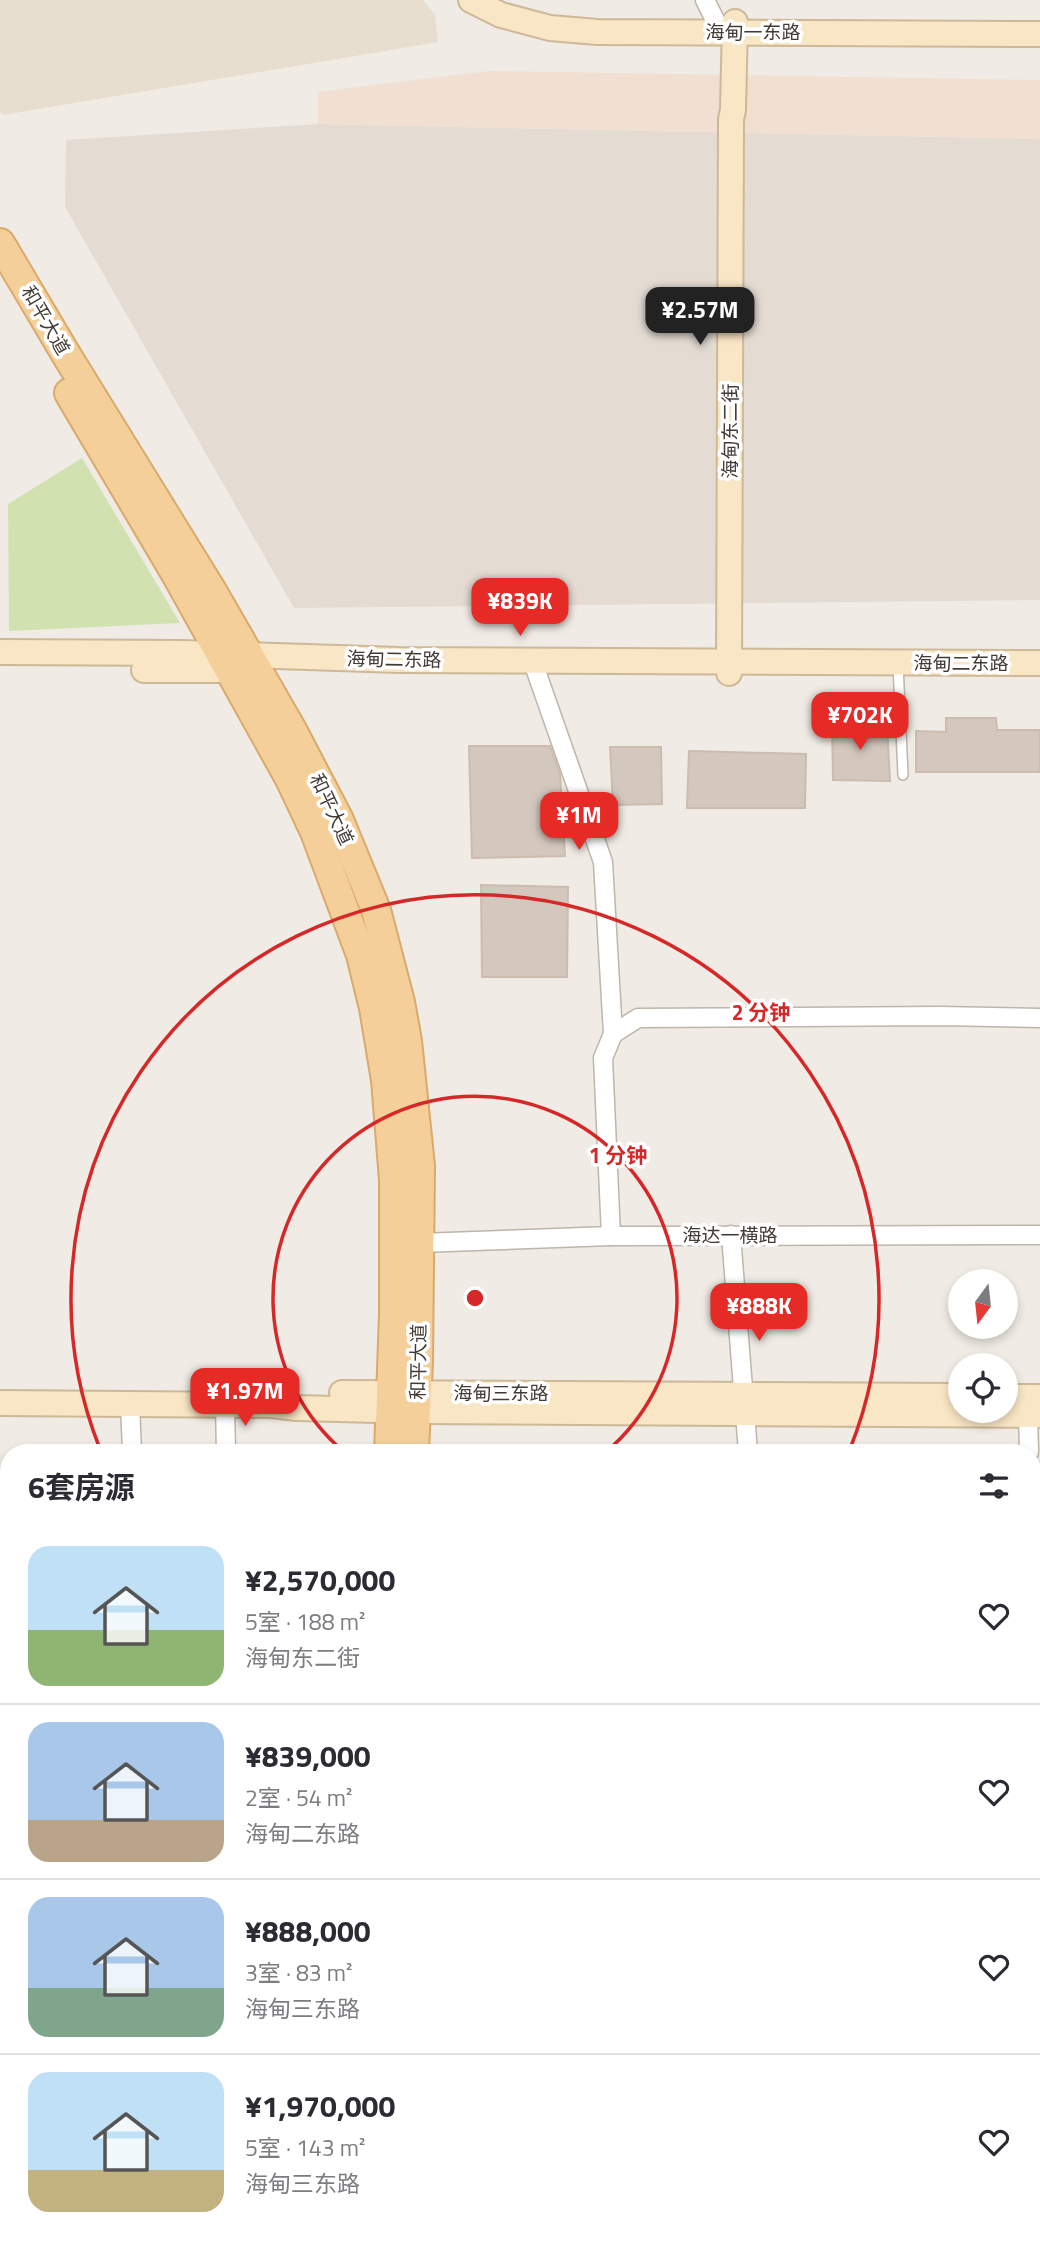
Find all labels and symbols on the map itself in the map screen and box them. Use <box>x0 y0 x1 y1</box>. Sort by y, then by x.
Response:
street label: 海甸一东路 <box>705 17 801 46</box>
street label: 和平大道 <box>15 280 78 360</box>
pin: ¥2.57M <box>643 288 757 347</box>
street label: 海甸东二街 <box>715 383 744 479</box>
pin: ¥839K <box>471 578 569 638</box>
street label: 海甸二东路 <box>346 643 442 674</box>
street label: 海甸二东路 <box>913 648 1009 677</box>
pin: ¥702K <box>811 692 909 752</box>
street label: 和平大道 <box>303 768 362 849</box>
pin: ¥1M <box>545 792 613 852</box>
text: 2 分钟 <box>732 996 790 1028</box>
text: 1 分钟 <box>589 1139 647 1171</box>
street label: 海达一横路 <box>682 1220 778 1249</box>
north arrow <box>948 1269 1018 1339</box>
pin: ¥888K <box>710 1284 808 1343</box>
centre of rings <box>463 1286 487 1310</box>
street label: 和平大道 <box>402 1324 433 1400</box>
pin: ¥1.97M <box>188 1368 302 1428</box>
street label: 海甸三东路 <box>453 1378 549 1407</box>

